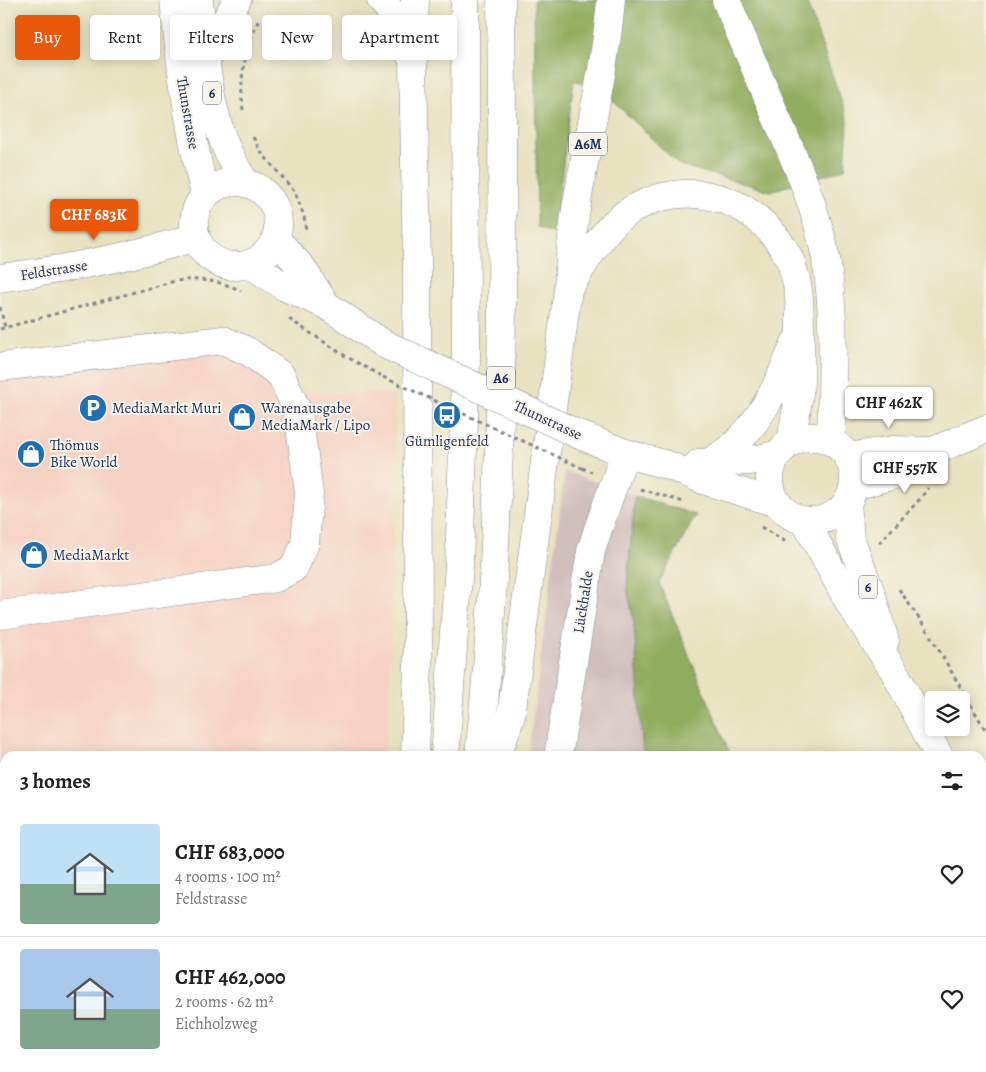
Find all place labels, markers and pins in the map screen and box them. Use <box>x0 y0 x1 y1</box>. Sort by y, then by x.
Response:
pin: CHF 683K <box>42 198 146 241</box>
pin: CHF 462K <box>837 386 941 429</box>
parking icon: MediaMarkt Muri <box>78 393 108 423</box>
place label: MediaMarkt Muri <box>112 398 222 418</box>
place label: Warenausgabe MediaMark / Lipo <box>260 398 370 435</box>
bus stop icon: Gümligenfeld <box>432 400 462 430</box>
shop icon: Warenausgabe MediaMark / Lipo <box>227 402 257 432</box>
place label: Gümligenfeld <box>405 431 490 451</box>
place label: Thömus Bike World <box>50 435 119 472</box>
shop icon: Thömus Bike World <box>16 439 46 469</box>
pin: CHF 557K <box>853 452 957 494</box>
shop icon: MediaMarkt <box>19 540 49 570</box>
place label: MediaMarkt <box>53 545 129 565</box>

